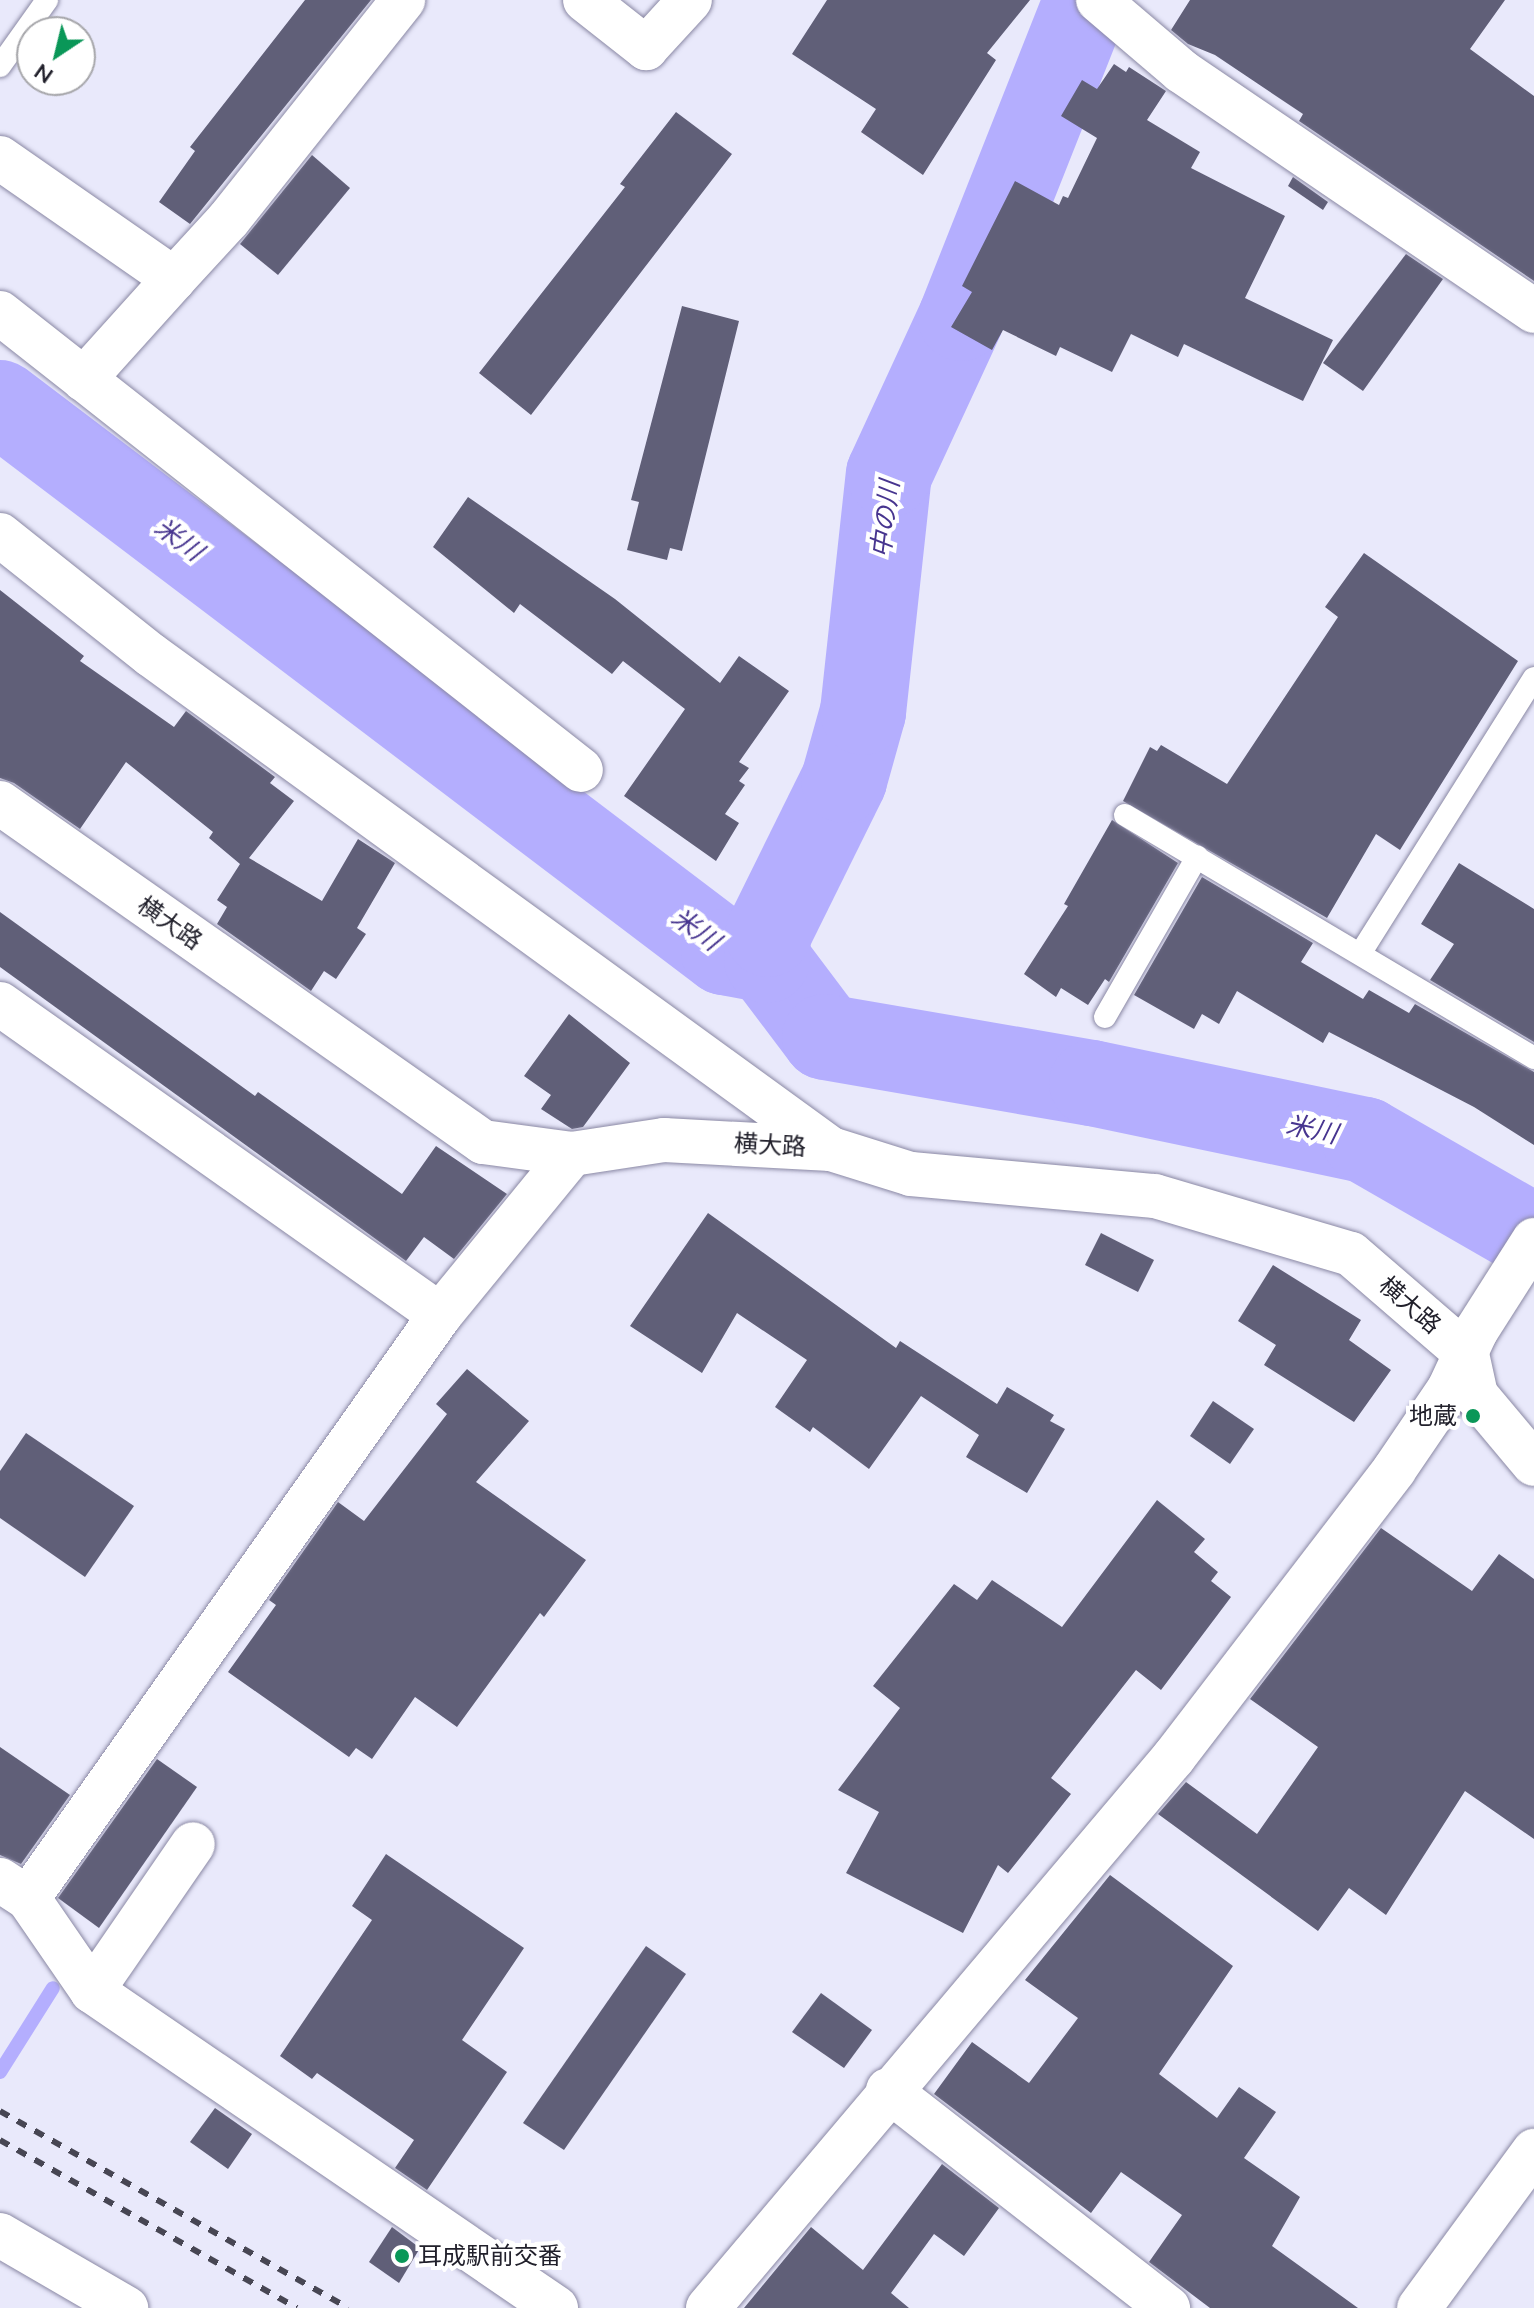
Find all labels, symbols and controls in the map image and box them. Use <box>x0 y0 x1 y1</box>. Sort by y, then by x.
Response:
north arrow <box>16 16 96 96</box>
text: N <box>29 58 58 90</box>
water label: 中の川 <box>865 478 905 560</box>
water label: 米川 <box>149 511 209 567</box>
street label: 横大路 <box>132 891 208 955</box>
water label: 米川 <box>666 901 726 957</box>
water label: 米川 <box>1283 1108 1341 1150</box>
street label: 横大路 <box>733 1129 807 1161</box>
street label: 横大路 <box>1373 1271 1447 1339</box>
place label: 地蔵 <box>1409 1402 1457 1430</box>
marker: 地蔵 <box>1464 1407 1482 1425</box>
place label: 耳成駅前交番 <box>418 2242 562 2270</box>
marker: 耳成駅前交番 <box>393 2247 411 2265</box>

